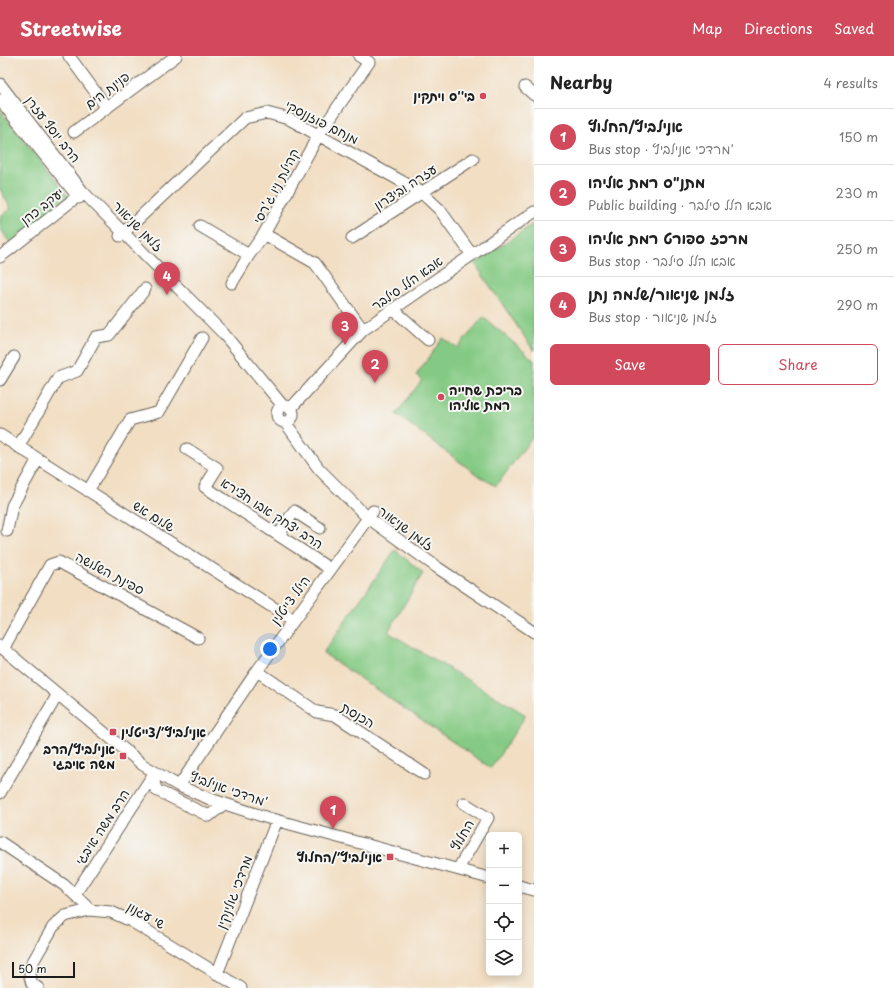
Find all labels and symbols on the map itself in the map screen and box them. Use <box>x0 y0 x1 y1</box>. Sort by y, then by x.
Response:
street label: פנינת הים <box>80 66 133 113</box>
place label: בי''ס ויתקין <box>413 86 475 105</box>
street label: הרב יוסף עזרן <box>21 91 85 166</box>
marker: בי''ס ויתקין <box>478 91 488 101</box>
street label: מנחם פוזננסקי <box>282 95 362 148</box>
street label: קהילת ניו ג'רסי <box>248 145 303 227</box>
street label: עזרה וביצרון <box>370 159 440 214</box>
street label: יעקב כהן <box>16 183 67 229</box>
street label: זלמן שניאור <box>109 196 168 255</box>
street label: אבא הלל סילבר <box>367 251 446 314</box>
pin: 4 <box>154 262 180 295</box>
pin: 3 <box>332 312 358 345</box>
pin: 2 <box>362 350 388 383</box>
place label: בריכת שחייה רמת אליהו <box>449 380 522 414</box>
marker: בריכת שחייה רמת אליהו <box>436 392 446 402</box>
street label: הרב יצחק אבו חצירא <box>217 472 327 553</box>
street label: שלום אש <box>130 495 179 536</box>
street label: זלמן שניאור <box>375 501 438 554</box>
street label: ספינת השלושה <box>72 546 148 599</box>
street label: הילל צייטלין <box>265 571 314 628</box>
your location <box>260 639 280 659</box>
street label: הכנסת <box>338 697 379 732</box>
place label: אנילביץ׳/צייטלין <box>121 722 206 741</box>
marker: אנילביץ׳/צייטלין <box>108 727 118 737</box>
place label: אנילביץ/הרב משה איבגי <box>42 739 115 773</box>
marker: אנילביץ/הרב משה איבגי <box>118 751 128 761</box>
street label: מרדכי אנילביץ' <box>188 766 271 811</box>
street label: הרב משה איבגי <box>70 785 133 869</box>
pin: 1 <box>320 796 346 829</box>
street label: החלוץ <box>445 816 478 854</box>
place label: אנילביץ׳/החלוץ <box>297 847 382 866</box>
street label: מרדכי גולינקין <box>211 852 256 931</box>
marker: אנילביץ׳/החלוץ <box>385 852 395 862</box>
street label: שי עגנון <box>124 896 169 933</box>
scale bar <box>12 960 75 979</box>

